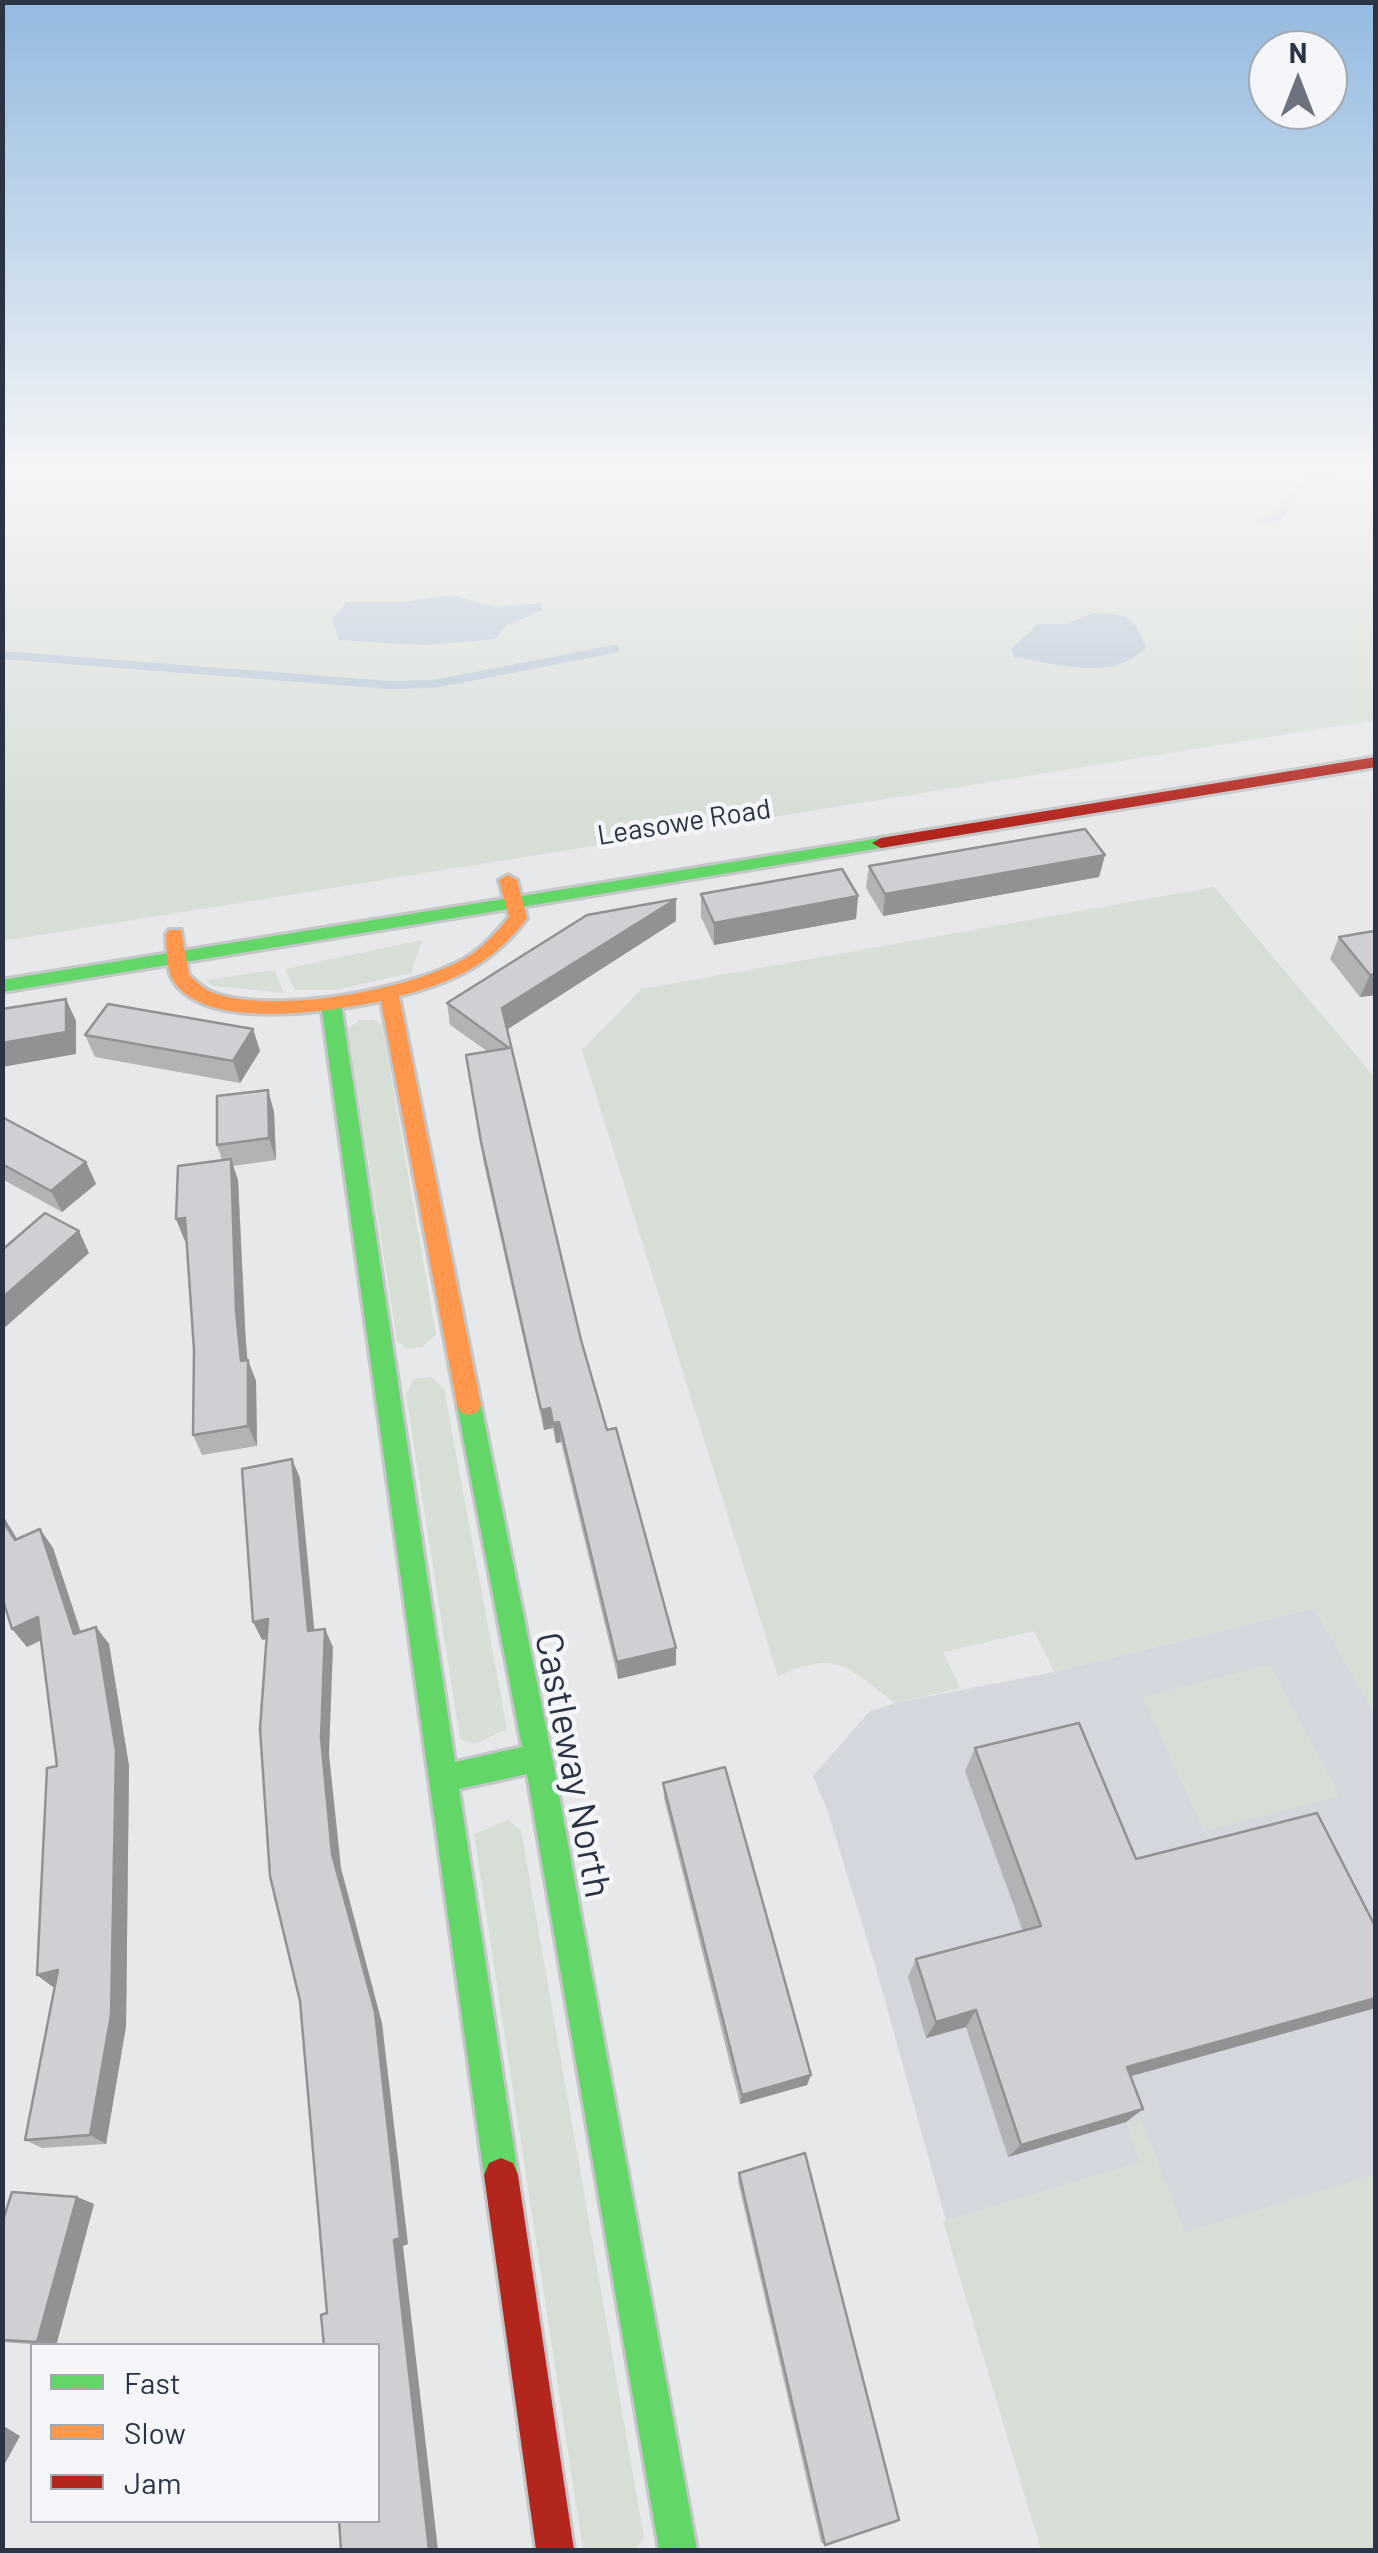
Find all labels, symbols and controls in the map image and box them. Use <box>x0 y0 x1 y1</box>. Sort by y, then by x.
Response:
north arrow <box>1248 30 1348 130</box>
text: N <box>1289 35 1307 69</box>
street label: Leasowe Road <box>595 792 773 852</box>
street label: Castleway North <box>525 1629 621 1901</box>
legend <box>30 2343 380 2523</box>
text: Fast <box>124 2364 181 2400</box>
text: Slow <box>124 2414 186 2450</box>
text: Jam <box>124 2464 181 2500</box>

